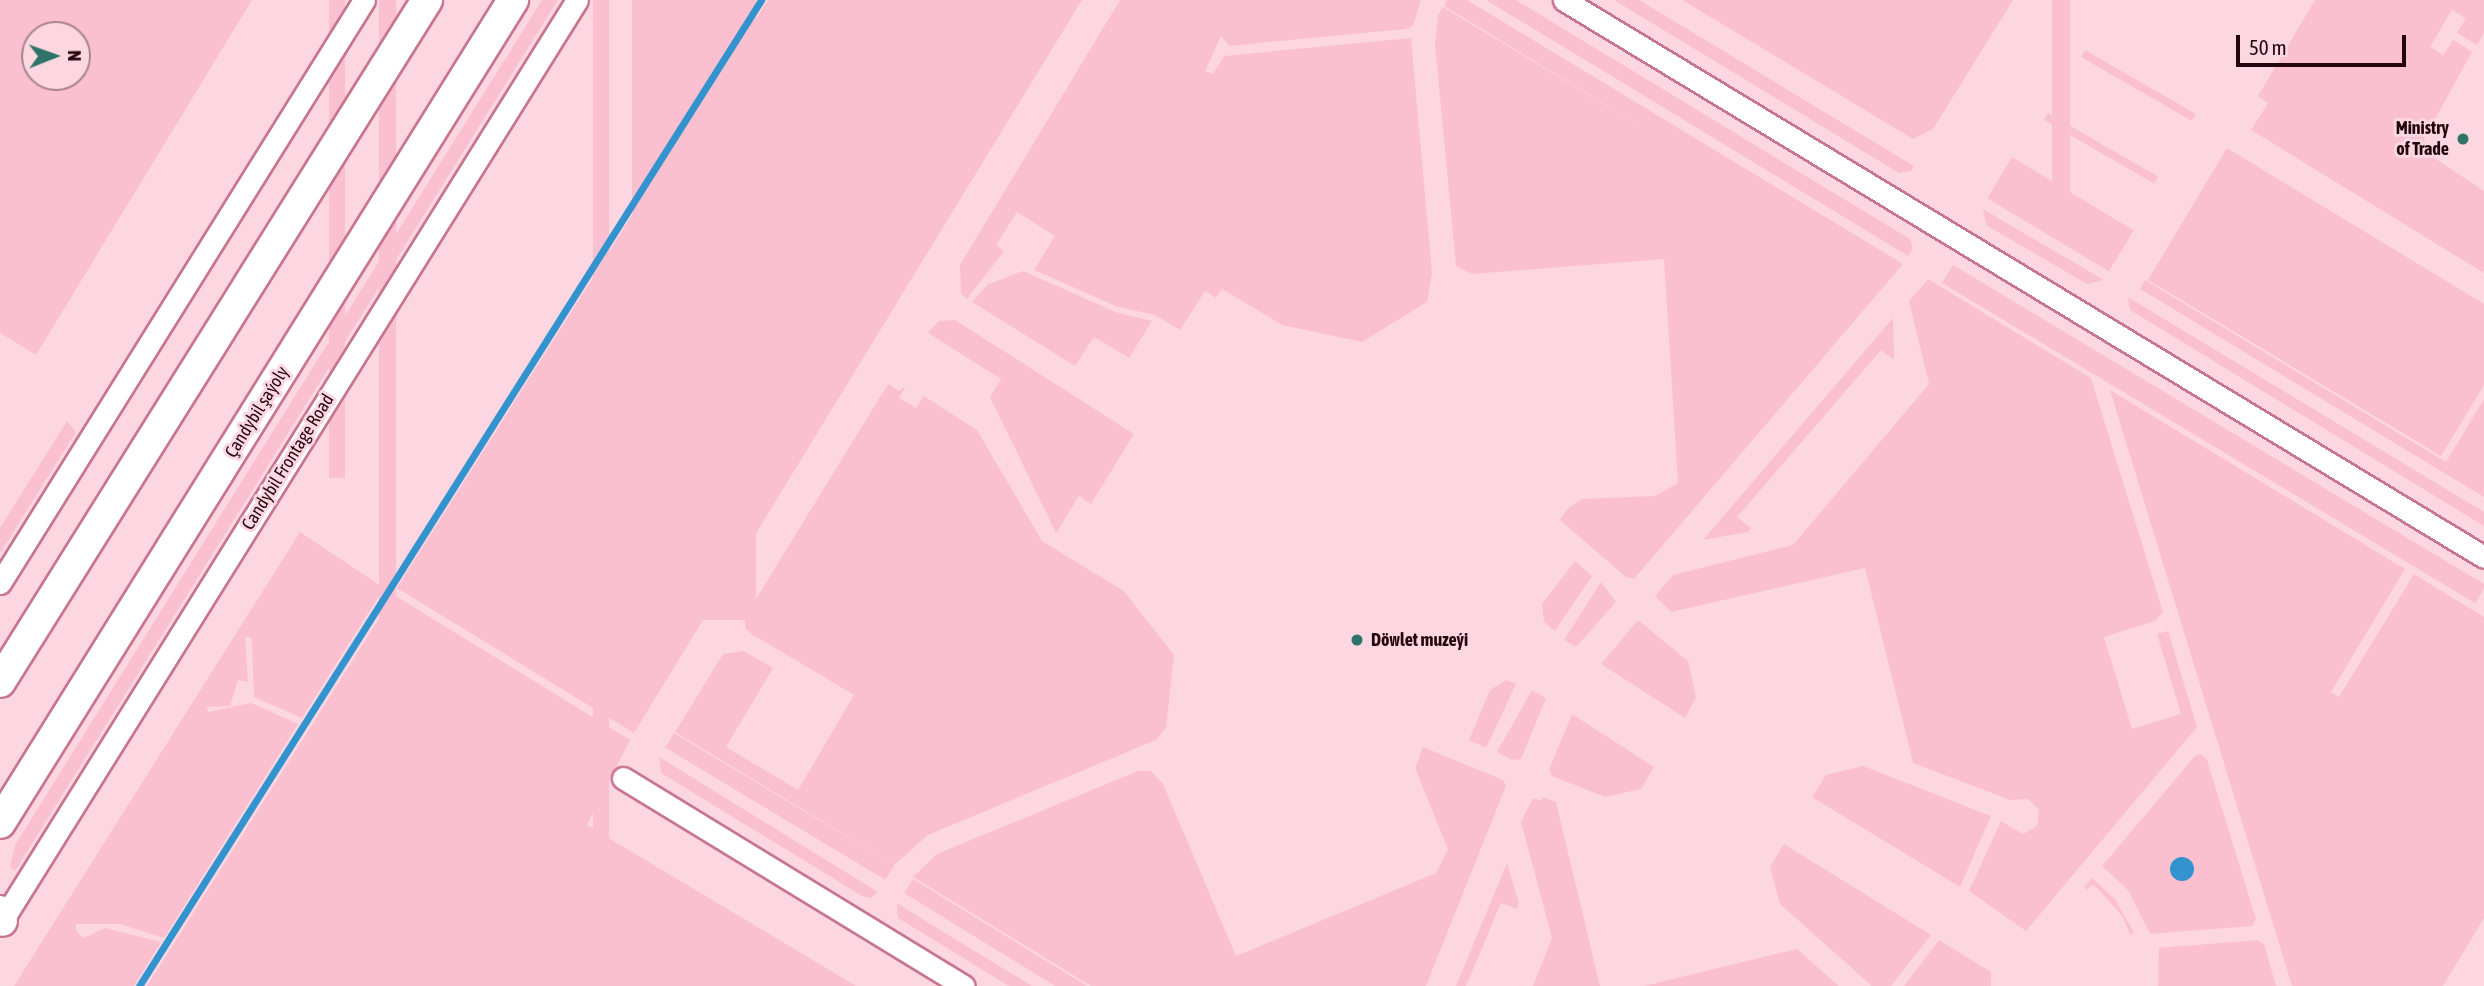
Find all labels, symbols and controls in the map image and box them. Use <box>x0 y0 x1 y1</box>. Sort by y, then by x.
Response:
north arrow <box>21 21 91 91</box>
scale bar <box>2239 21 2409 65</box>
text: 50 m <box>2249 35 2287 59</box>
text: N <box>64 50 86 61</box>
place label: Ministry of Trade <box>2396 118 2449 160</box>
marker: Ministry of Trade <box>2455 131 2471 147</box>
street label: Çandybil şaýoly <box>220 362 294 462</box>
street label: Candybil Frontage Road <box>237 390 339 534</box>
place label: Döwlet muzeýi <box>1371 629 1468 651</box>
marker: Döwlet muzeýi <box>1349 632 1365 648</box>

